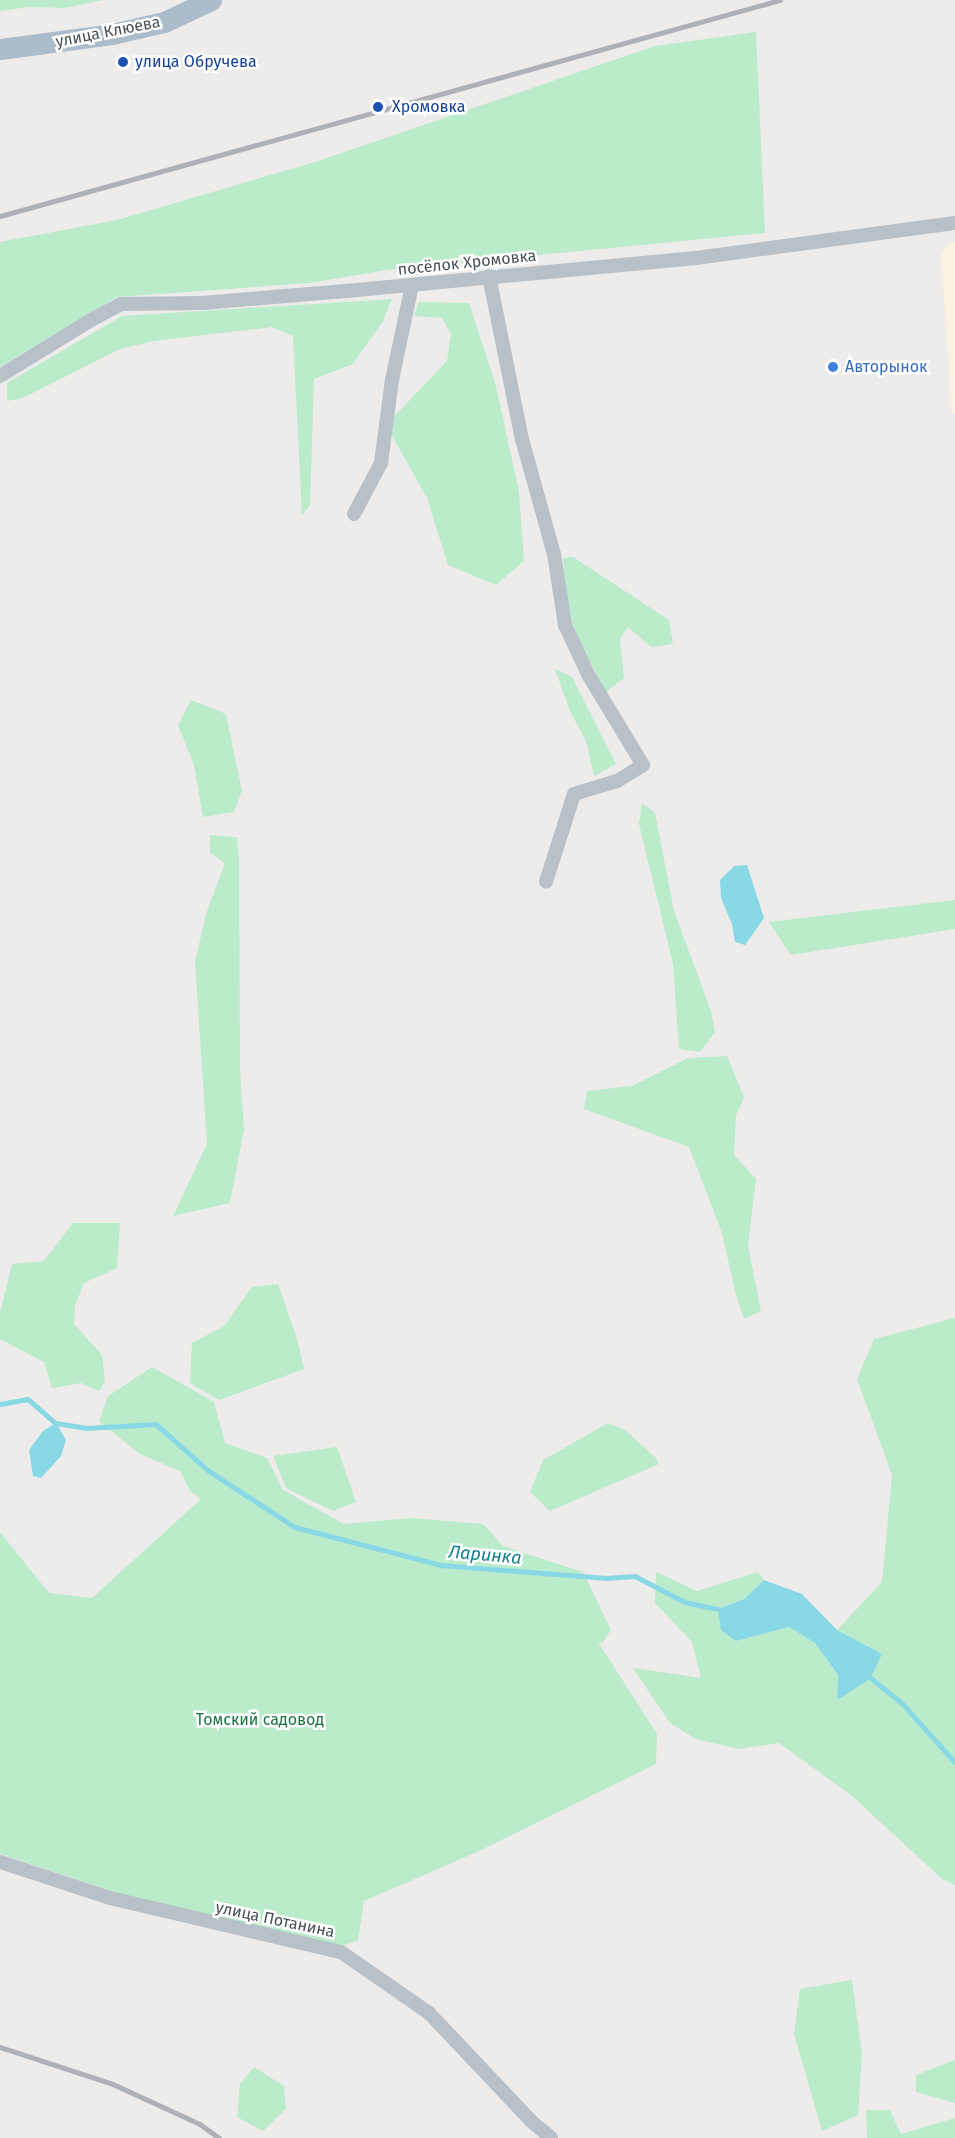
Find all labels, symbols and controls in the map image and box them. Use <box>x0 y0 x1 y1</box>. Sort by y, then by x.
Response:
street label: улица Клюева <box>54 12 162 52</box>
place label: улица Обручева <box>135 52 257 72</box>
marker: улица Обручева <box>116 55 130 69</box>
place label: Хромовка <box>392 97 465 117</box>
marker: Хромовка <box>369 98 387 116</box>
street label: посёлок Хромовка <box>397 246 537 280</box>
place label: Авторынок <box>845 357 927 377</box>
marker: Авторынок <box>826 360 840 374</box>
water label: Ларинка <box>448 1541 522 1569</box>
park label: Томский садовод <box>196 1710 324 1730</box>
street label: улица Потанина <box>214 1898 336 1942</box>

